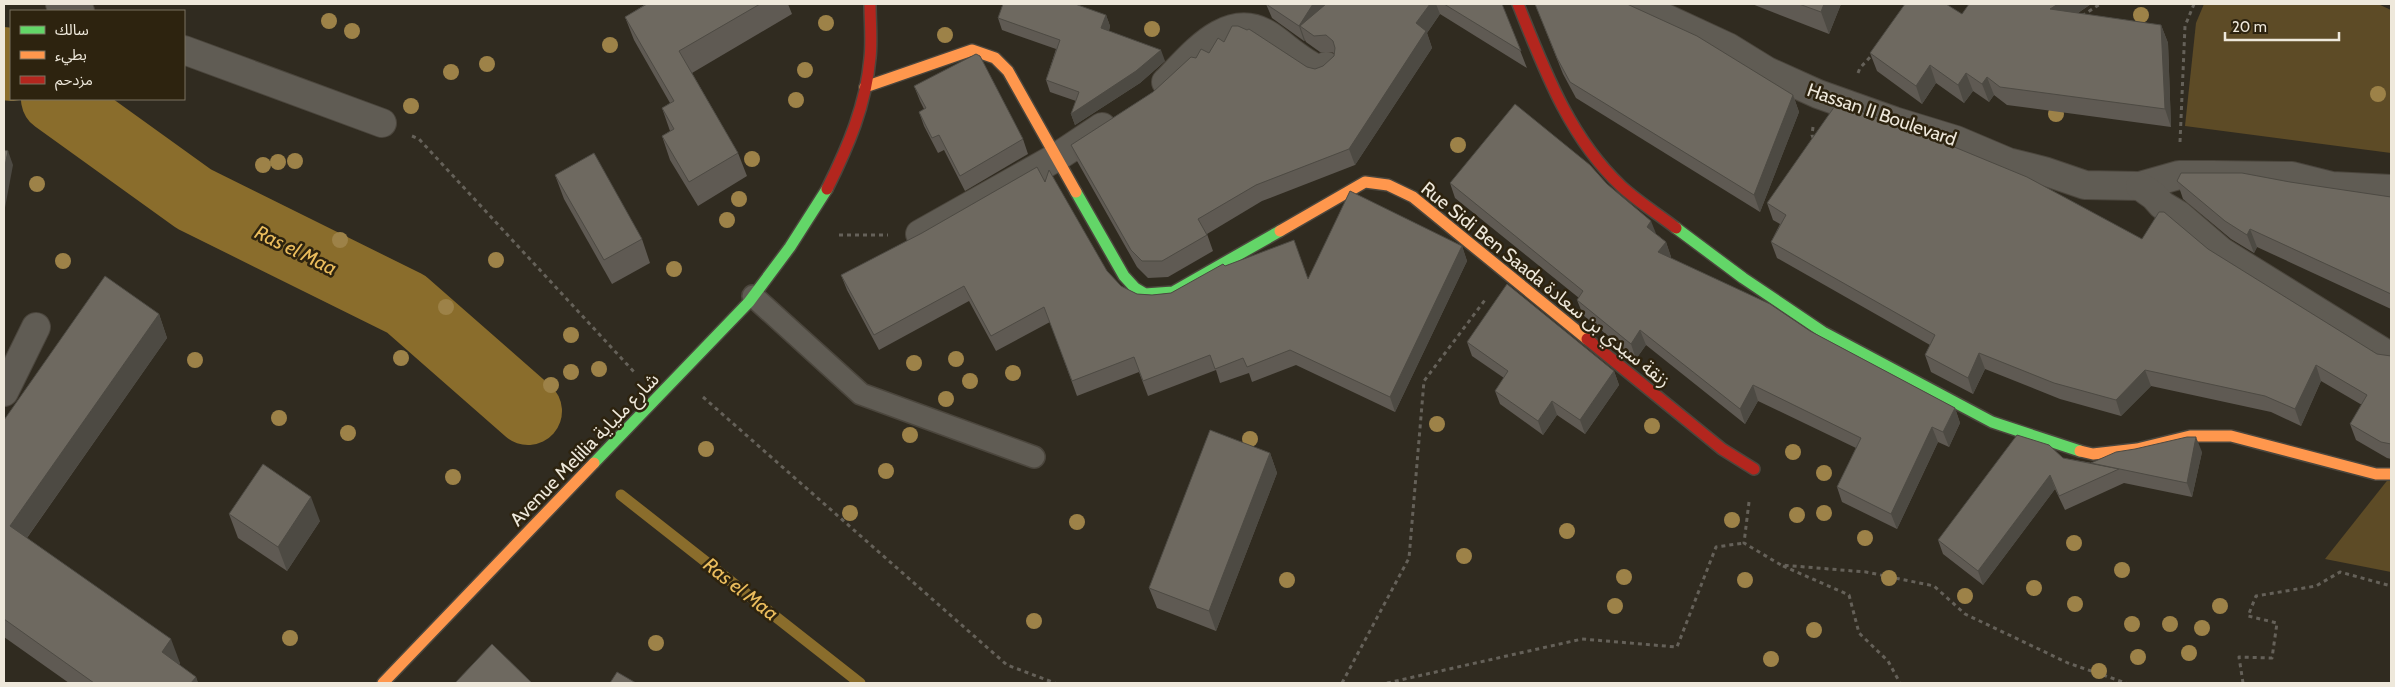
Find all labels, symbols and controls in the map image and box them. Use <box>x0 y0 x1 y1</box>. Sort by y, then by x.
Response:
legend <box>10 10 185 100</box>
scale bar <box>2225 10 2339 42</box>
text: 20 m <box>2232 18 2267 36</box>
text: سالك <box>55 21 89 39</box>
text: بطيء <box>55 46 87 66</box>
text: مزدحم <box>55 71 93 91</box>
street label: Hassan II Boulevard <box>1804 78 1960 151</box>
street label: Rue Sidi Ben Saada زنقة سيدي بن سعادة <box>1414 177 1675 395</box>
water label: Ras el Maa <box>251 220 341 280</box>
street label: Avenue Melilia شارع ملياية <box>505 368 665 532</box>
water label: Ras el Maa <box>699 552 783 626</box>

